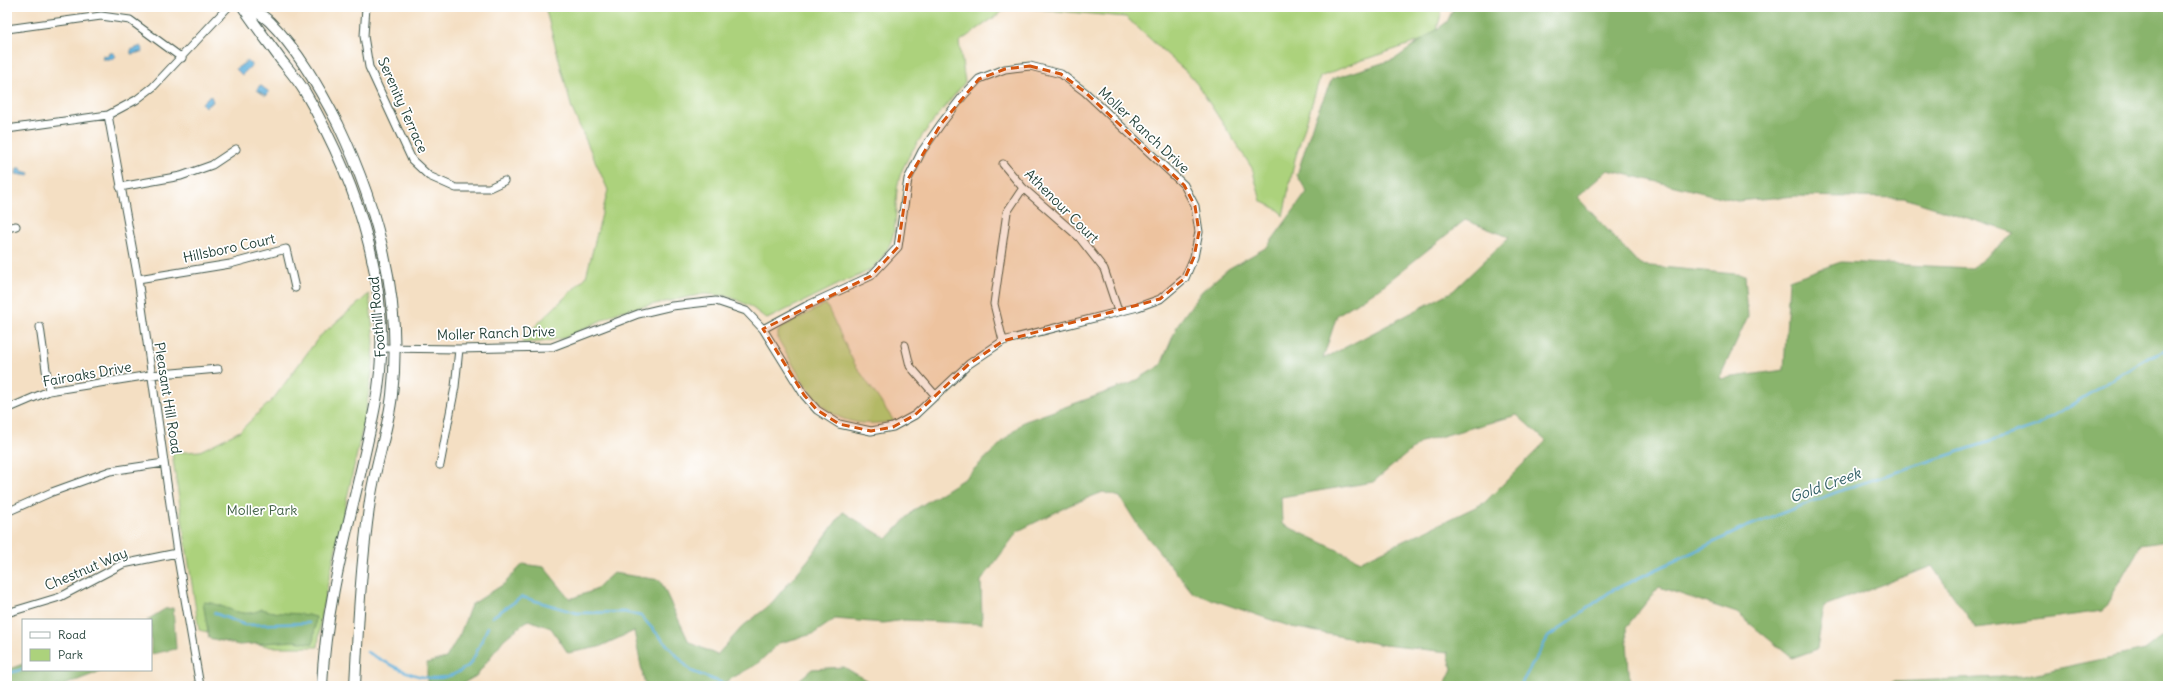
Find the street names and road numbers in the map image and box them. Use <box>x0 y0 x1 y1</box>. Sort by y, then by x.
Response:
street label: Serenity Terrace <box>374 54 432 156</box>
street label: Moller Ranch Drive <box>1095 83 1193 177</box>
street label: Athenour Court <box>1021 165 1103 247</box>
street label: Hillsboro Court <box>181 229 277 267</box>
street label: Foothill Road <box>364 276 390 358</box>
street label: Moller Ranch Drive <box>436 322 556 344</box>
street label: Pleasant Hill Road <box>150 341 186 455</box>
street label: Fairoaks Drive <box>41 357 133 391</box>
street label: Chestnut Way <box>42 543 130 595</box>

